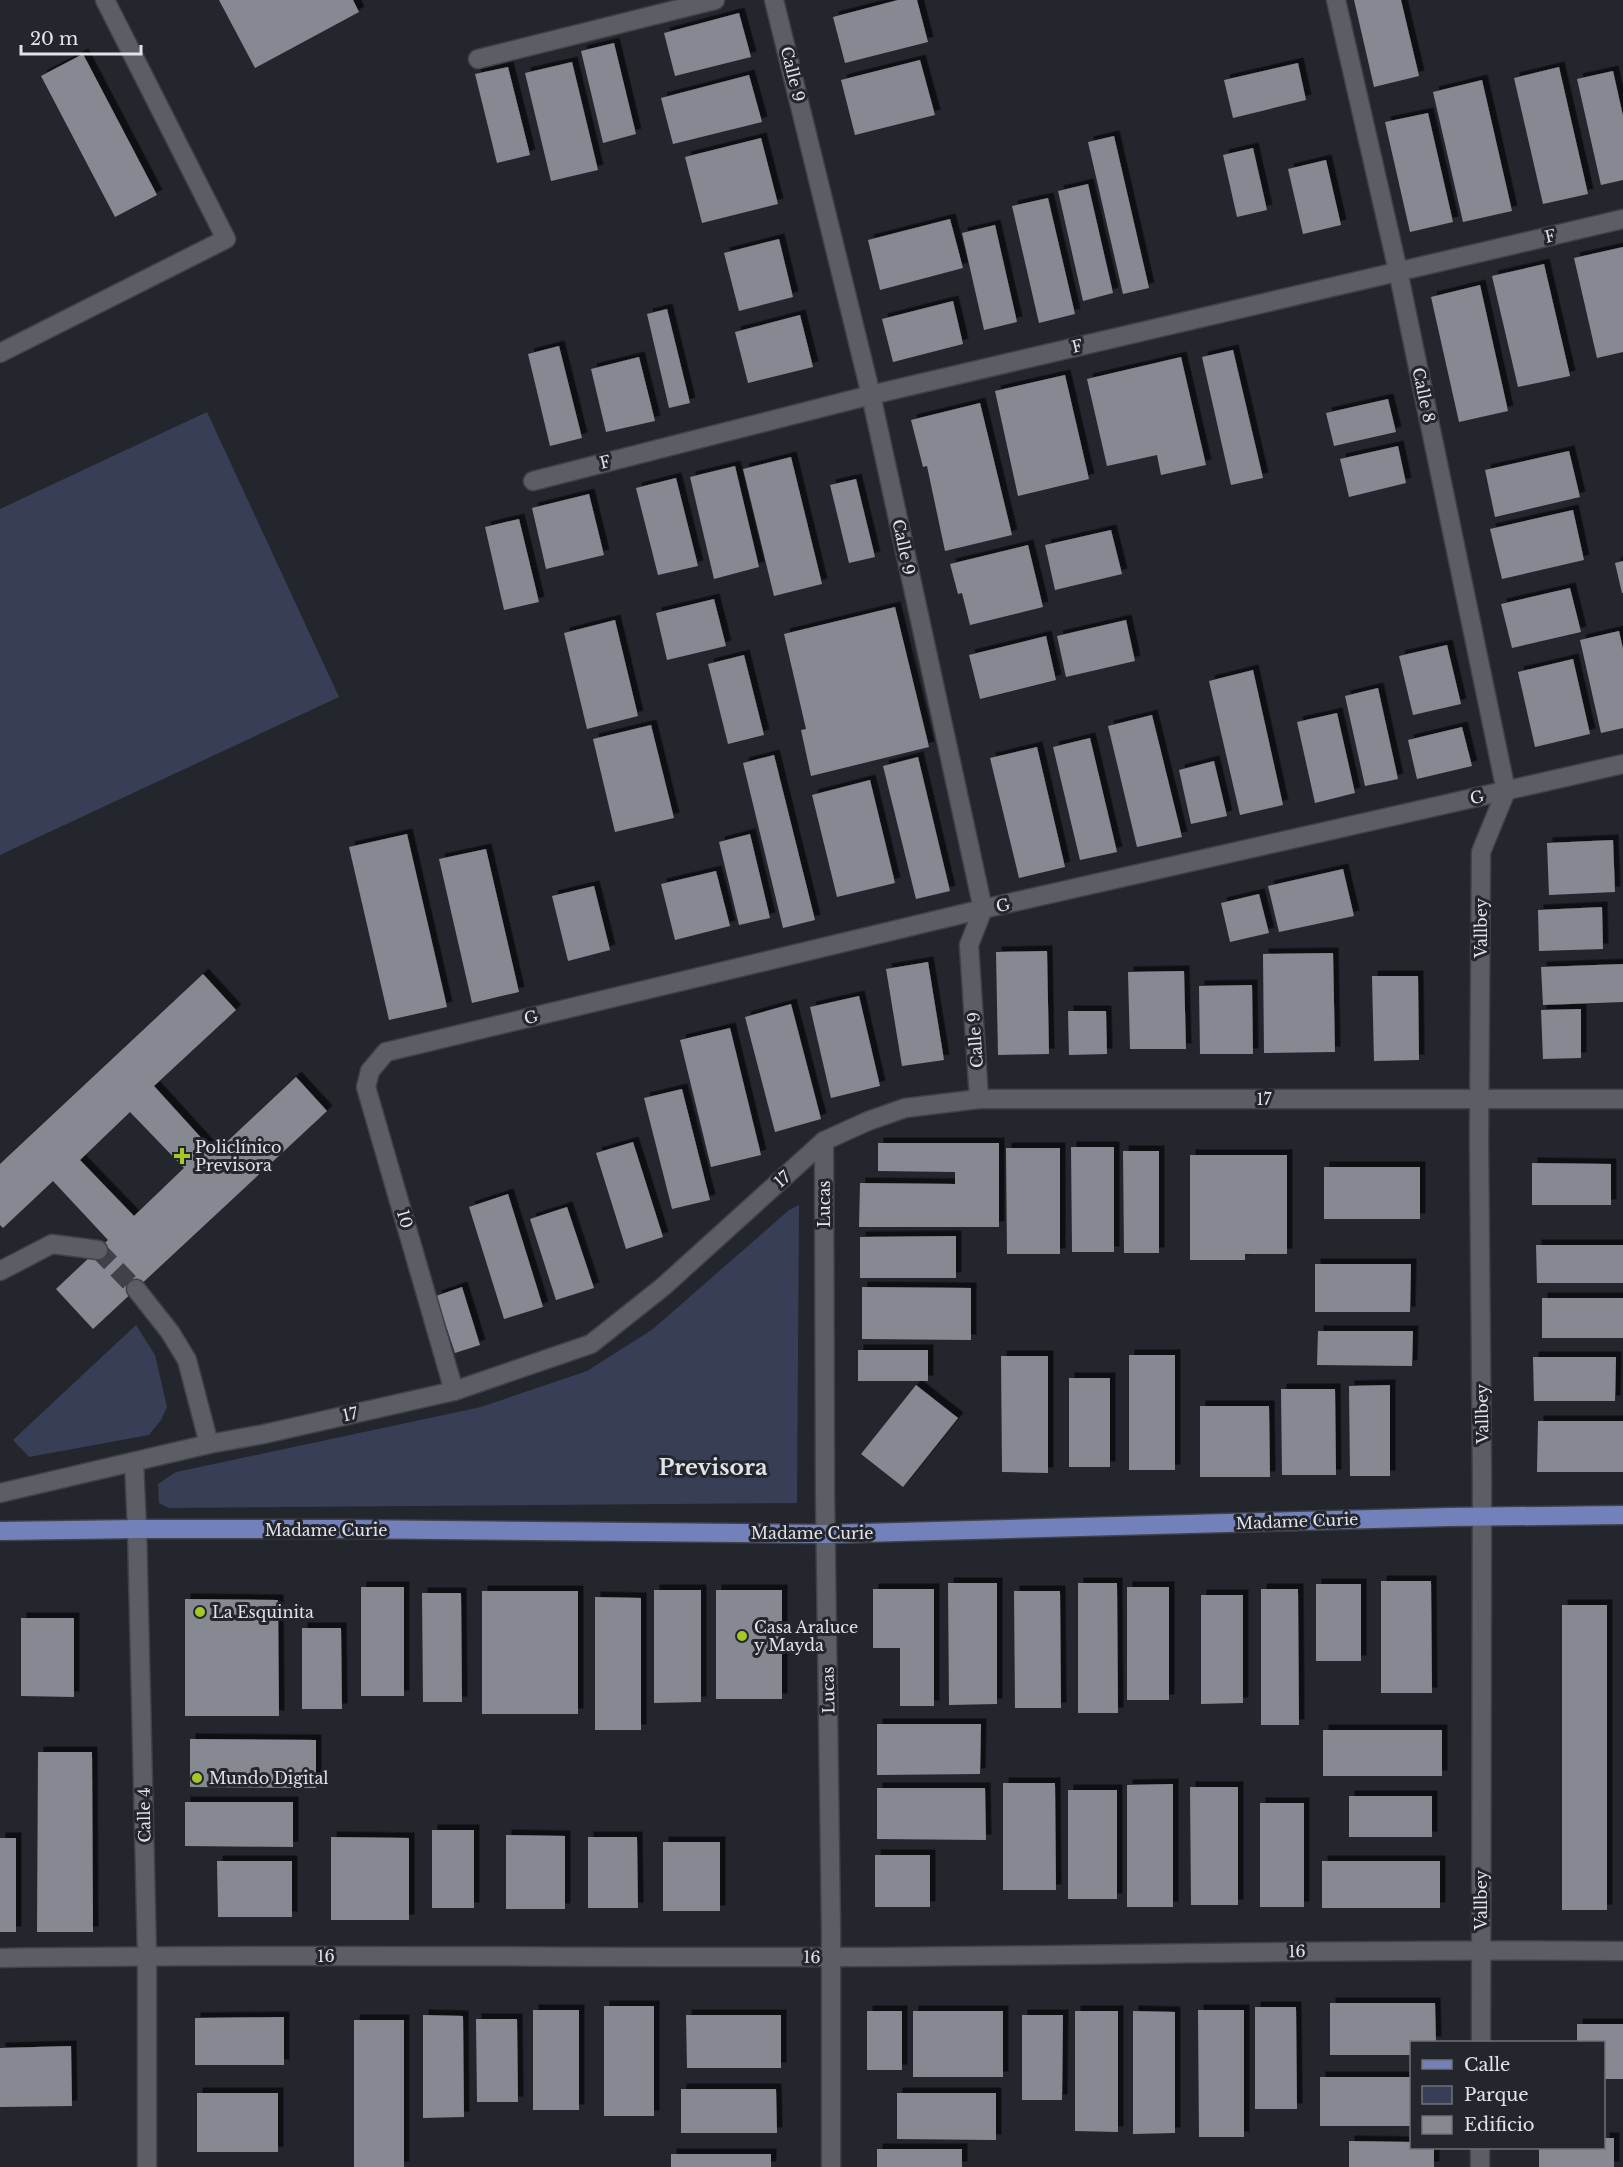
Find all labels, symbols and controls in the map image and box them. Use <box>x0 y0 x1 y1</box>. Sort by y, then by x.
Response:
scale bar <box>21 18 141 56</box>
text: 20 m <box>30 28 78 50</box>
street label: Calle 9 <box>777 44 809 104</box>
street label: F <box>1543 225 1558 247</box>
street label: F <box>1070 335 1085 357</box>
street label: Calle 8 <box>1408 366 1440 424</box>
street label: F <box>597 451 613 473</box>
street label: Calle 9 <box>888 517 920 577</box>
street label: G <box>1468 786 1486 808</box>
street label: G <box>994 894 1012 916</box>
street label: Vallbey <box>1471 897 1491 959</box>
street label: G <box>522 1006 540 1028</box>
street label: Calle 9 <box>963 1011 987 1069</box>
street label: 17 <box>1256 1089 1273 1109</box>
place label: Policlínico Previsora <box>195 1137 281 1175</box>
marker: Policlínico Previsora <box>173 1147 191 1165</box>
street label: 17 <box>770 1166 795 1192</box>
street label: Lucas <box>814 1180 834 1228</box>
street label: 10 <box>393 1207 417 1231</box>
street label: Vallbey <box>1471 1383 1493 1445</box>
street label: 17 <box>340 1402 361 1425</box>
district label: Previsora <box>658 1454 768 1481</box>
street label: Madame Curie <box>1235 1509 1359 1533</box>
street label: Madame Curie <box>265 1520 387 1540</box>
street label: Madame Curie <box>751 1523 873 1543</box>
place label: La Esquinita <box>212 1602 314 1622</box>
marker: La Esquinita <box>193 1605 207 1619</box>
place label: Casa Araluce y Mayda <box>754 1617 858 1655</box>
marker: Casa Araluce y Mayda <box>735 1629 749 1643</box>
street label: Lucas <box>818 1666 838 1714</box>
place label: Mundo Digital <box>209 1768 328 1788</box>
marker: Mundo Digital <box>190 1771 204 1785</box>
street label: Calle 4 <box>134 1787 154 1843</box>
street label: Vallbey <box>1471 1869 1491 1931</box>
street label: 16 <box>1288 1941 1306 1961</box>
street label: 16 <box>317 1946 335 1966</box>
street label: 16 <box>803 1947 821 1967</box>
legend <box>1410 2041 1605 2149</box>
text: Calle <box>1464 2054 1510 2076</box>
text: Parque <box>1464 2084 1529 2106</box>
text: Edificio <box>1464 2114 1535 2136</box>

